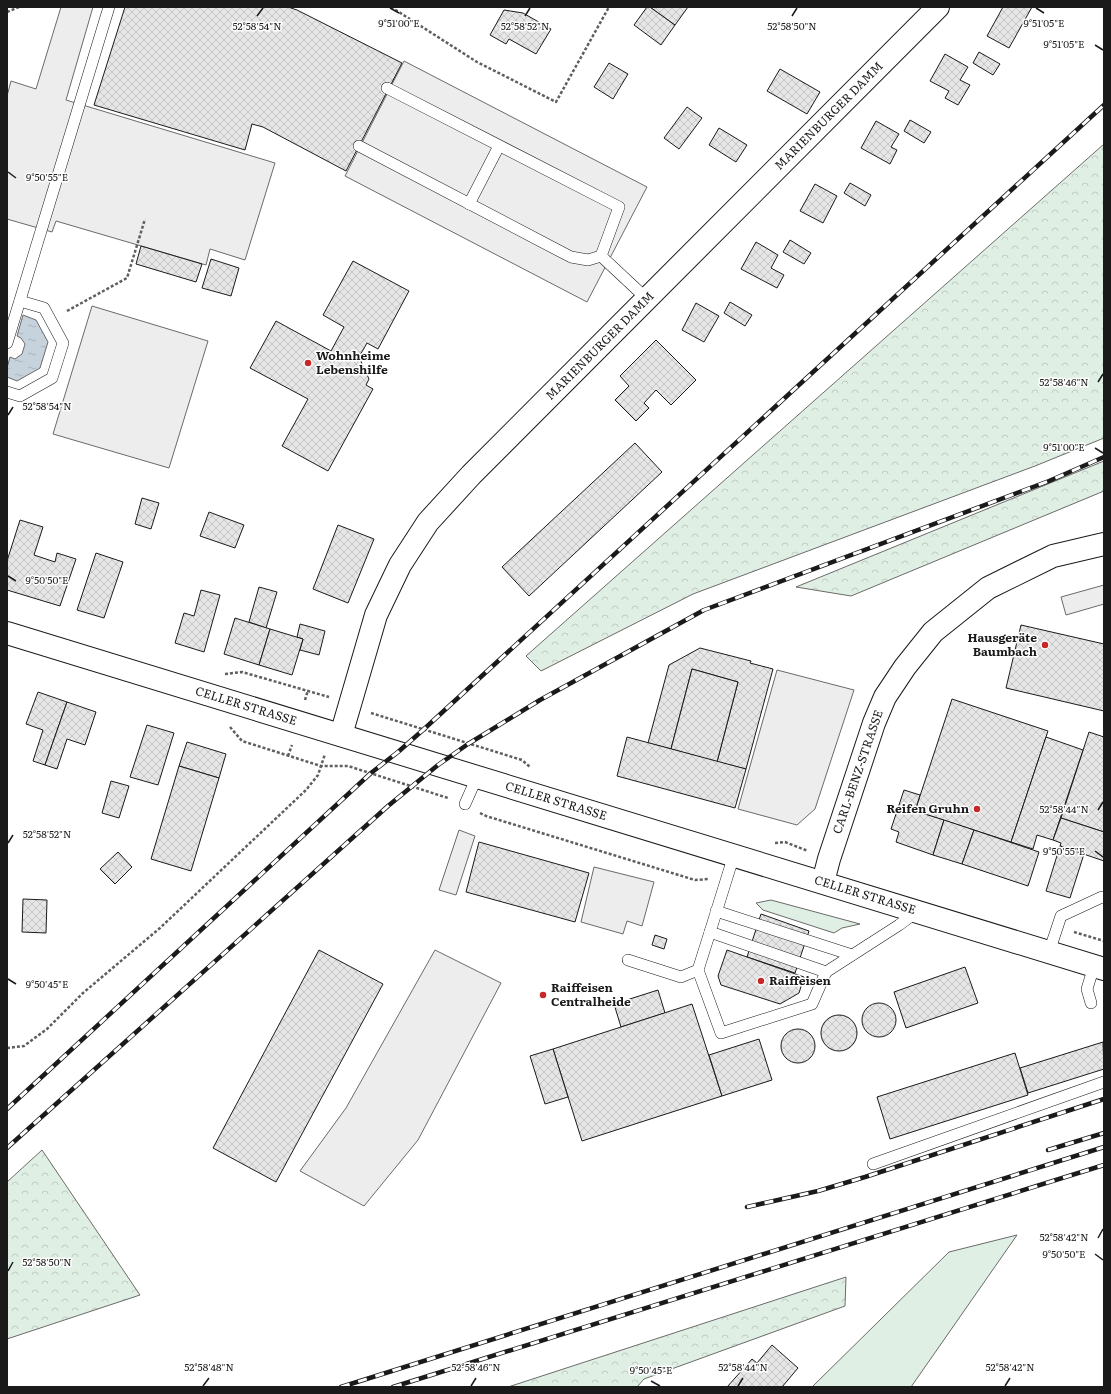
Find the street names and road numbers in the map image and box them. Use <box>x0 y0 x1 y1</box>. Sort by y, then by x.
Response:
street label: MARIENBURGER DAMM <box>770 57 887 174</box>
street label: MARIENBURGER DAMM <box>541 287 658 404</box>
street label: CELLER STRASSE <box>193 681 300 729</box>
street label: CARL-BENZ-STRASSE <box>827 707 887 836</box>
street label: CELLER STRASSE <box>503 776 610 824</box>
street label: CELLER STRASSE <box>812 870 919 918</box>

